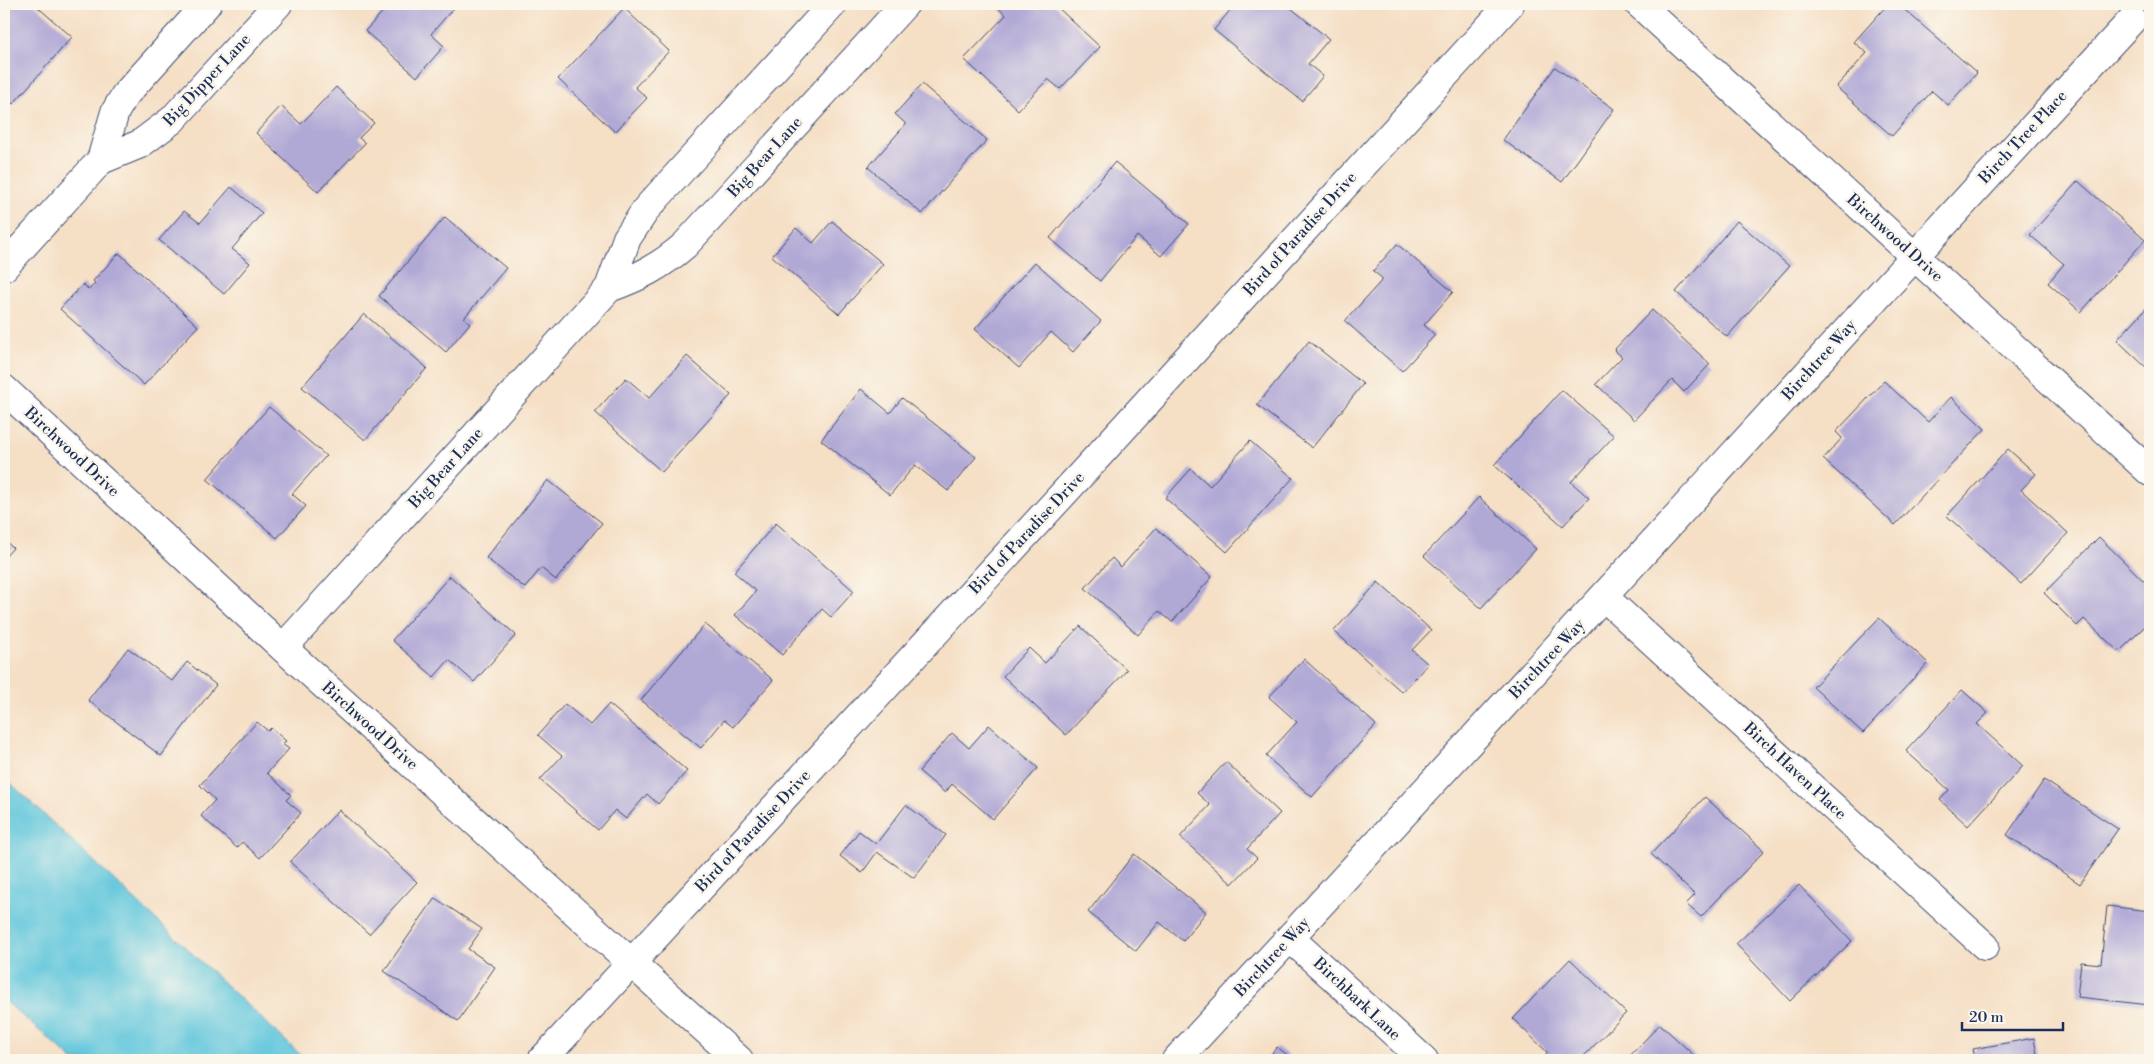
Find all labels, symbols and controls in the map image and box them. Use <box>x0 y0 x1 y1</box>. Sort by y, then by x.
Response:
street label: Big Dipper Lane <box>158 30 255 131</box>
street label: Birch Tree Place <box>1974 86 2072 189</box>
street label: Big Bear Lane <box>723 112 807 202</box>
street label: Bird of Paradise Drive <box>1238 168 1361 301</box>
street label: Birchwood Drive <box>1842 189 1947 286</box>
street label: Birchtree Way <box>1777 315 1861 405</box>
street label: Birchwood Drive <box>20 402 124 501</box>
street label: Big Bear Lane <box>404 423 488 513</box>
street label: Bird of Paradise Drive <box>964 468 1089 599</box>
street label: Birchtree Way <box>1504 615 1589 704</box>
street label: Birchwood Drive <box>317 677 422 774</box>
street label: Birch Haven Place <box>1739 718 1851 824</box>
street label: Bird of Paradise Drive <box>690 766 815 897</box>
street label: Birchtree Way <box>1229 913 1314 1002</box>
street label: Birchbark Lane <box>1308 953 1405 1045</box>
scale bar <box>1962 999 2063 1031</box>
text: 20 m <box>1969 1008 2004 1027</box>

